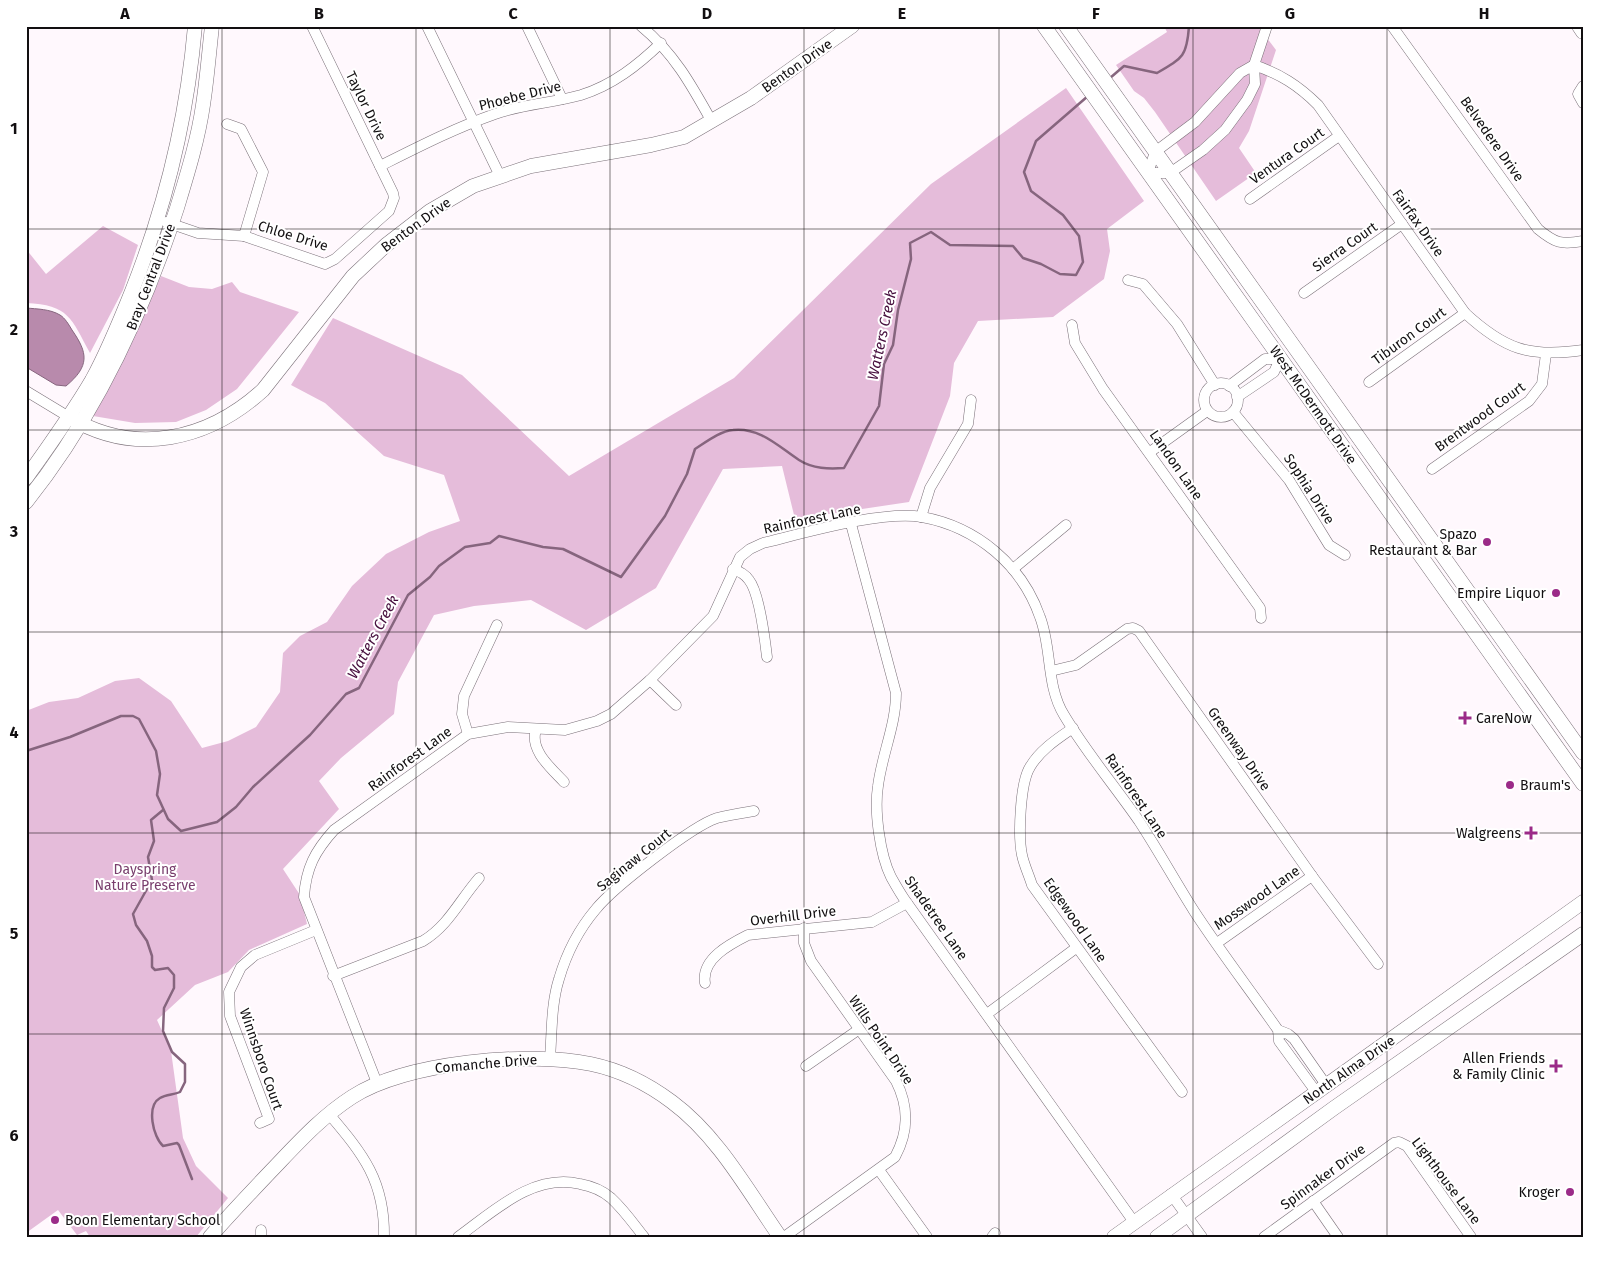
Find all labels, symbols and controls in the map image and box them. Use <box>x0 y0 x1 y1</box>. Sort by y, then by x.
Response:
text: A <box>119 4 130 23</box>
text: B <box>314 4 324 23</box>
text: C <box>508 4 518 23</box>
text: D <box>702 4 712 23</box>
text: E <box>898 4 906 23</box>
text: F <box>1092 4 1100 23</box>
text: G <box>1285 4 1295 23</box>
text: H <box>1479 4 1489 23</box>
street label: Benton Drive <box>758 35 836 97</box>
street label: Taylor Drive <box>342 69 390 143</box>
street label: Phoebe Drive <box>477 78 563 114</box>
street label: Belvedere Drive <box>1456 93 1528 185</box>
text: 1 <box>10 119 18 138</box>
street label: Ventura Court <box>1246 124 1328 188</box>
street label: Fairfax Drive <box>1389 186 1447 260</box>
street label: Benton Drive <box>378 194 454 256</box>
street label: Chloe Drive <box>256 217 330 255</box>
street label: Sierra Court <box>1309 218 1381 276</box>
street label: Bray Central Drive <box>123 221 179 333</box>
water label: Watters Creek <box>864 288 900 382</box>
street label: Tiburon Court <box>1369 303 1450 368</box>
text: 2 <box>10 320 18 339</box>
street label: West McDermott Drive <box>1266 342 1360 468</box>
street label: Brentwood Court <box>1432 378 1529 455</box>
street label: Landon Lane <box>1146 427 1206 503</box>
street label: Sophia Drive <box>1280 451 1338 527</box>
street label: Rainforest Lane <box>762 500 862 538</box>
text: 3 <box>9 522 18 541</box>
place label: Spazo Restaurant & Bar <box>1369 526 1478 559</box>
marker: Spazo Restaurant & Bar <box>1481 536 1493 548</box>
place label: Empire Liquor <box>1457 585 1547 602</box>
marker: Empire Liquor <box>1550 587 1562 599</box>
water label: Watters Creek <box>343 592 403 682</box>
street label: Greenway Drive <box>1204 704 1274 794</box>
place label: CareNow <box>1476 710 1532 727</box>
marker: CareNow <box>1458 711 1472 725</box>
text: 4 <box>9 723 19 742</box>
street label: Rainforest Lane <box>365 723 455 795</box>
street label: Rainforest Lane <box>1101 750 1171 842</box>
place label: Braum's <box>1520 777 1571 794</box>
marker: Braum's <box>1504 779 1516 791</box>
street label: Saginaw Court <box>594 824 675 895</box>
place label: Walgreens <box>1456 825 1521 842</box>
marker: Walgreens <box>1525 827 1537 839</box>
park label: Dayspring Nature Preserve <box>94 861 196 894</box>
street label: Mosswood Lane <box>1211 862 1303 934</box>
street label: Shadetree Lane <box>901 873 971 963</box>
street label: Edgewood Lane <box>1040 875 1110 965</box>
street label: Overhill Drive <box>749 902 837 930</box>
text: 5 <box>10 924 19 943</box>
street label: Wills Point Drive <box>845 992 917 1088</box>
street label: Winnsboro Court <box>236 1006 287 1113</box>
street label: North Alma Drive <box>1300 1032 1398 1108</box>
place label: Allen Friends & Family Clinic <box>1452 1050 1545 1083</box>
street label: Comanche Drive <box>434 1051 538 1077</box>
marker: Allen Friends & Family Clinic <box>1549 1059 1563 1073</box>
text: 6 <box>9 1126 19 1145</box>
street label: Lighthouse Lane <box>1408 1134 1484 1228</box>
street label: Spinnaker Drive <box>1277 1141 1369 1213</box>
place label: Kroger <box>1519 1184 1561 1201</box>
marker: Kroger <box>1564 1186 1576 1198</box>
place label: Boon Elementary School <box>65 1212 220 1229</box>
marker: Boon Elementary School <box>49 1214 61 1226</box>

